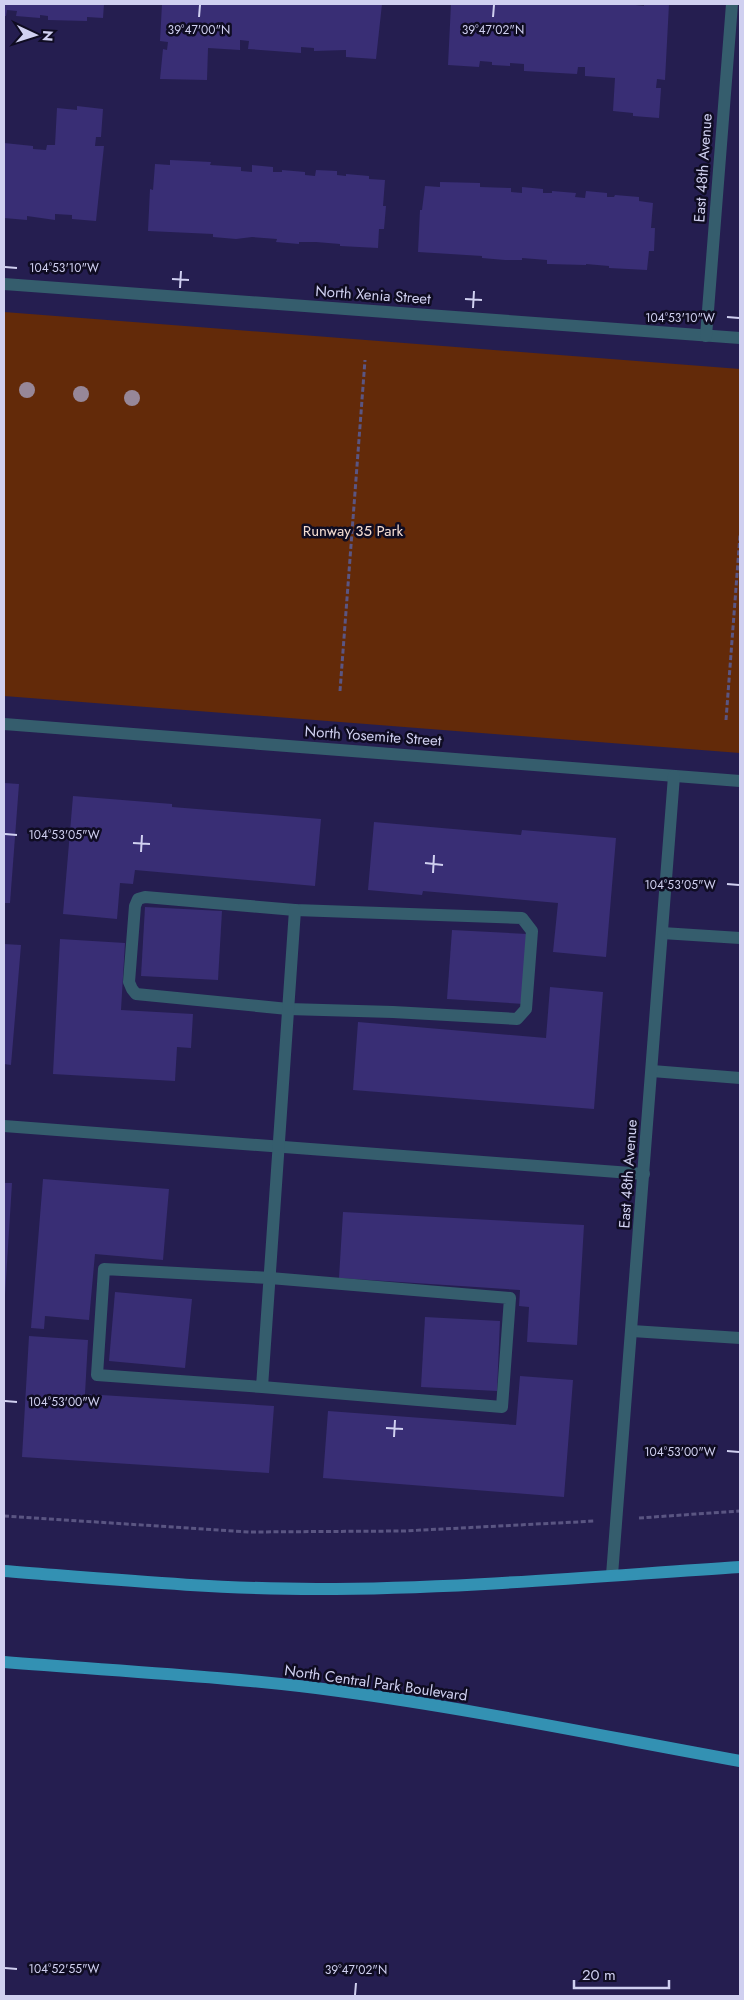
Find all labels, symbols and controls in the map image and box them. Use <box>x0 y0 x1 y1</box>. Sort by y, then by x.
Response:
north arrow <box>10 10 60 60</box>
text: 39°47'00"N <box>168 21 230 39</box>
text: 39°47'02"N <box>462 21 524 39</box>
text: N <box>38 30 58 42</box>
street label: East 48th Avenue <box>688 112 718 223</box>
text: 104°53'10"W <box>29 259 99 277</box>
street label: North Xenia Street <box>314 280 432 310</box>
text: 104°53'10"W <box>645 309 715 327</box>
park label: Runway 35 Park <box>303 520 404 542</box>
street label: North Yosemite Street <box>304 720 443 752</box>
text: 104°53'05"W <box>28 826 100 844</box>
text: 104°53'05"W <box>644 876 716 894</box>
street label: East 48th Avenue <box>613 1118 643 1229</box>
text: 104°53'00"W <box>28 1393 100 1411</box>
text: 104°53'00"W <box>644 1443 716 1461</box>
street label: North Central Park Boulevard <box>283 1659 469 1707</box>
scale bar <box>574 1958 669 1990</box>
text: 104°52'55"W <box>29 1960 100 1978</box>
text: 39°47'02"N <box>325 1961 387 1979</box>
text: 20 m <box>582 1964 616 1986</box>

